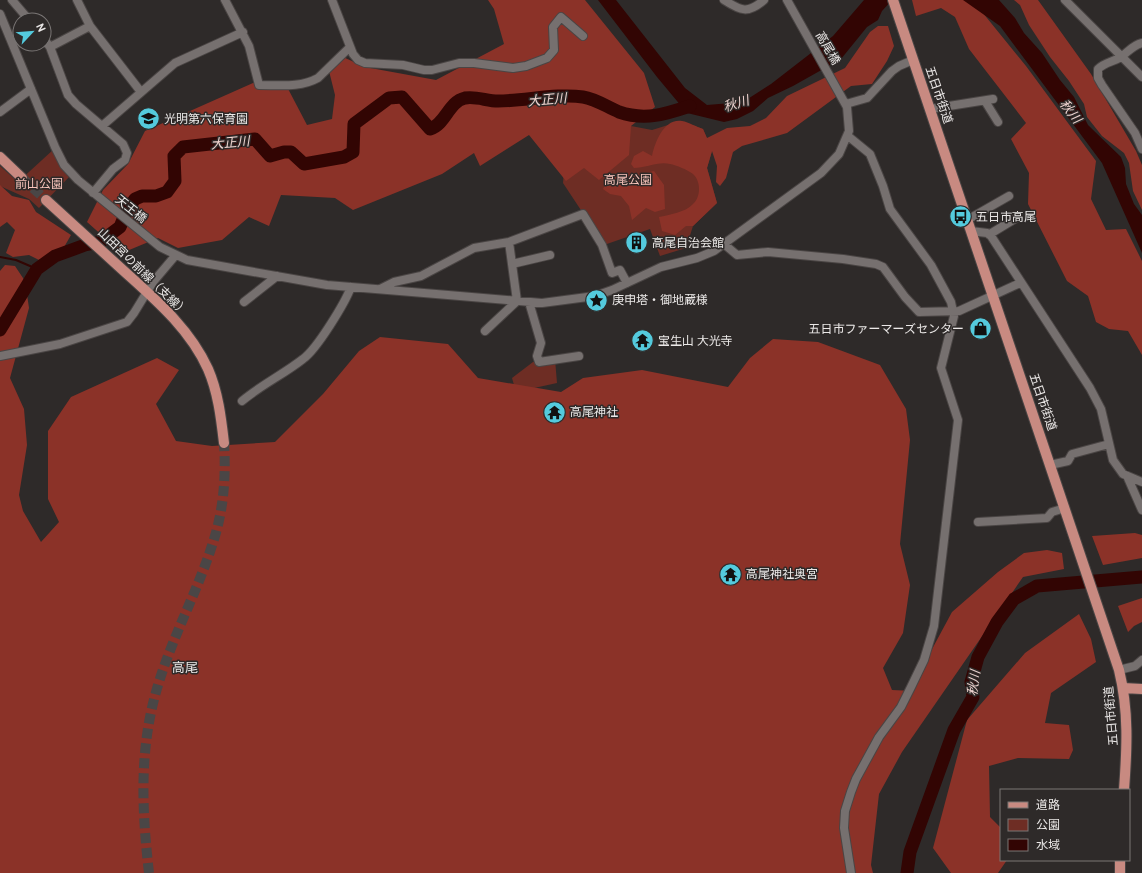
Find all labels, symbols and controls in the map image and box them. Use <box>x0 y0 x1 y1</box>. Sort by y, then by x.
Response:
north arrow <box>12 12 52 52</box>
text: N <box>32 21 48 35</box>
street label: 高尾橋 <box>811 29 843 68</box>
street label: 五日市街道 <box>921 64 955 126</box>
water label: 大正川 <box>527 91 569 111</box>
water label: 秋川 <box>722 93 753 116</box>
water label: 秋川 <box>1055 97 1085 129</box>
school or university icon: 光明第六保育園 <box>136 106 162 132</box>
place label: 光明第六保育園 <box>164 112 248 128</box>
water label: 大正川 <box>210 134 252 154</box>
park label: 高尾公園 <box>604 173 652 189</box>
park label: 前山公園 <box>15 177 63 193</box>
street label: 天王橋 <box>111 192 149 227</box>
bus stop icon: 五日市高尾 <box>947 204 973 230</box>
place label: 五日市高尾 <box>976 210 1036 226</box>
street label: 山田宮の前線（支線） <box>94 225 191 320</box>
building icon: 高尾自治会館 <box>624 230 650 256</box>
place label: 高尾自治会館 <box>652 236 724 252</box>
place icon: 庚申塔・御地蔵様 <box>584 287 610 313</box>
place label: 庚申塔・御地蔵様 <box>612 293 708 309</box>
shop icon: 五日市ファーマーズセンター <box>967 316 993 342</box>
place label: 五日市ファーマーズセンター <box>809 322 964 338</box>
temple icon: 宝生山 大光寺 <box>630 328 656 354</box>
place label: 宝生山 大光寺 <box>658 334 733 350</box>
street label: 五日市街道 <box>1025 371 1059 433</box>
temple icon: 高尾神社 <box>541 399 567 425</box>
place label: 高尾神社 <box>570 405 618 421</box>
temple icon: 高尾神社奥宮 <box>717 561 743 587</box>
place label: 高尾神社奥宮 <box>746 567 818 583</box>
district label: 高尾 <box>172 661 198 677</box>
water label: 秋川 <box>965 667 985 697</box>
street label: 五日市街道 <box>1101 685 1123 747</box>
legend <box>1000 789 1130 861</box>
text: 道路 <box>1036 798 1060 814</box>
text: 公園 <box>1036 818 1060 834</box>
text: 水域 <box>1036 838 1060 854</box>

